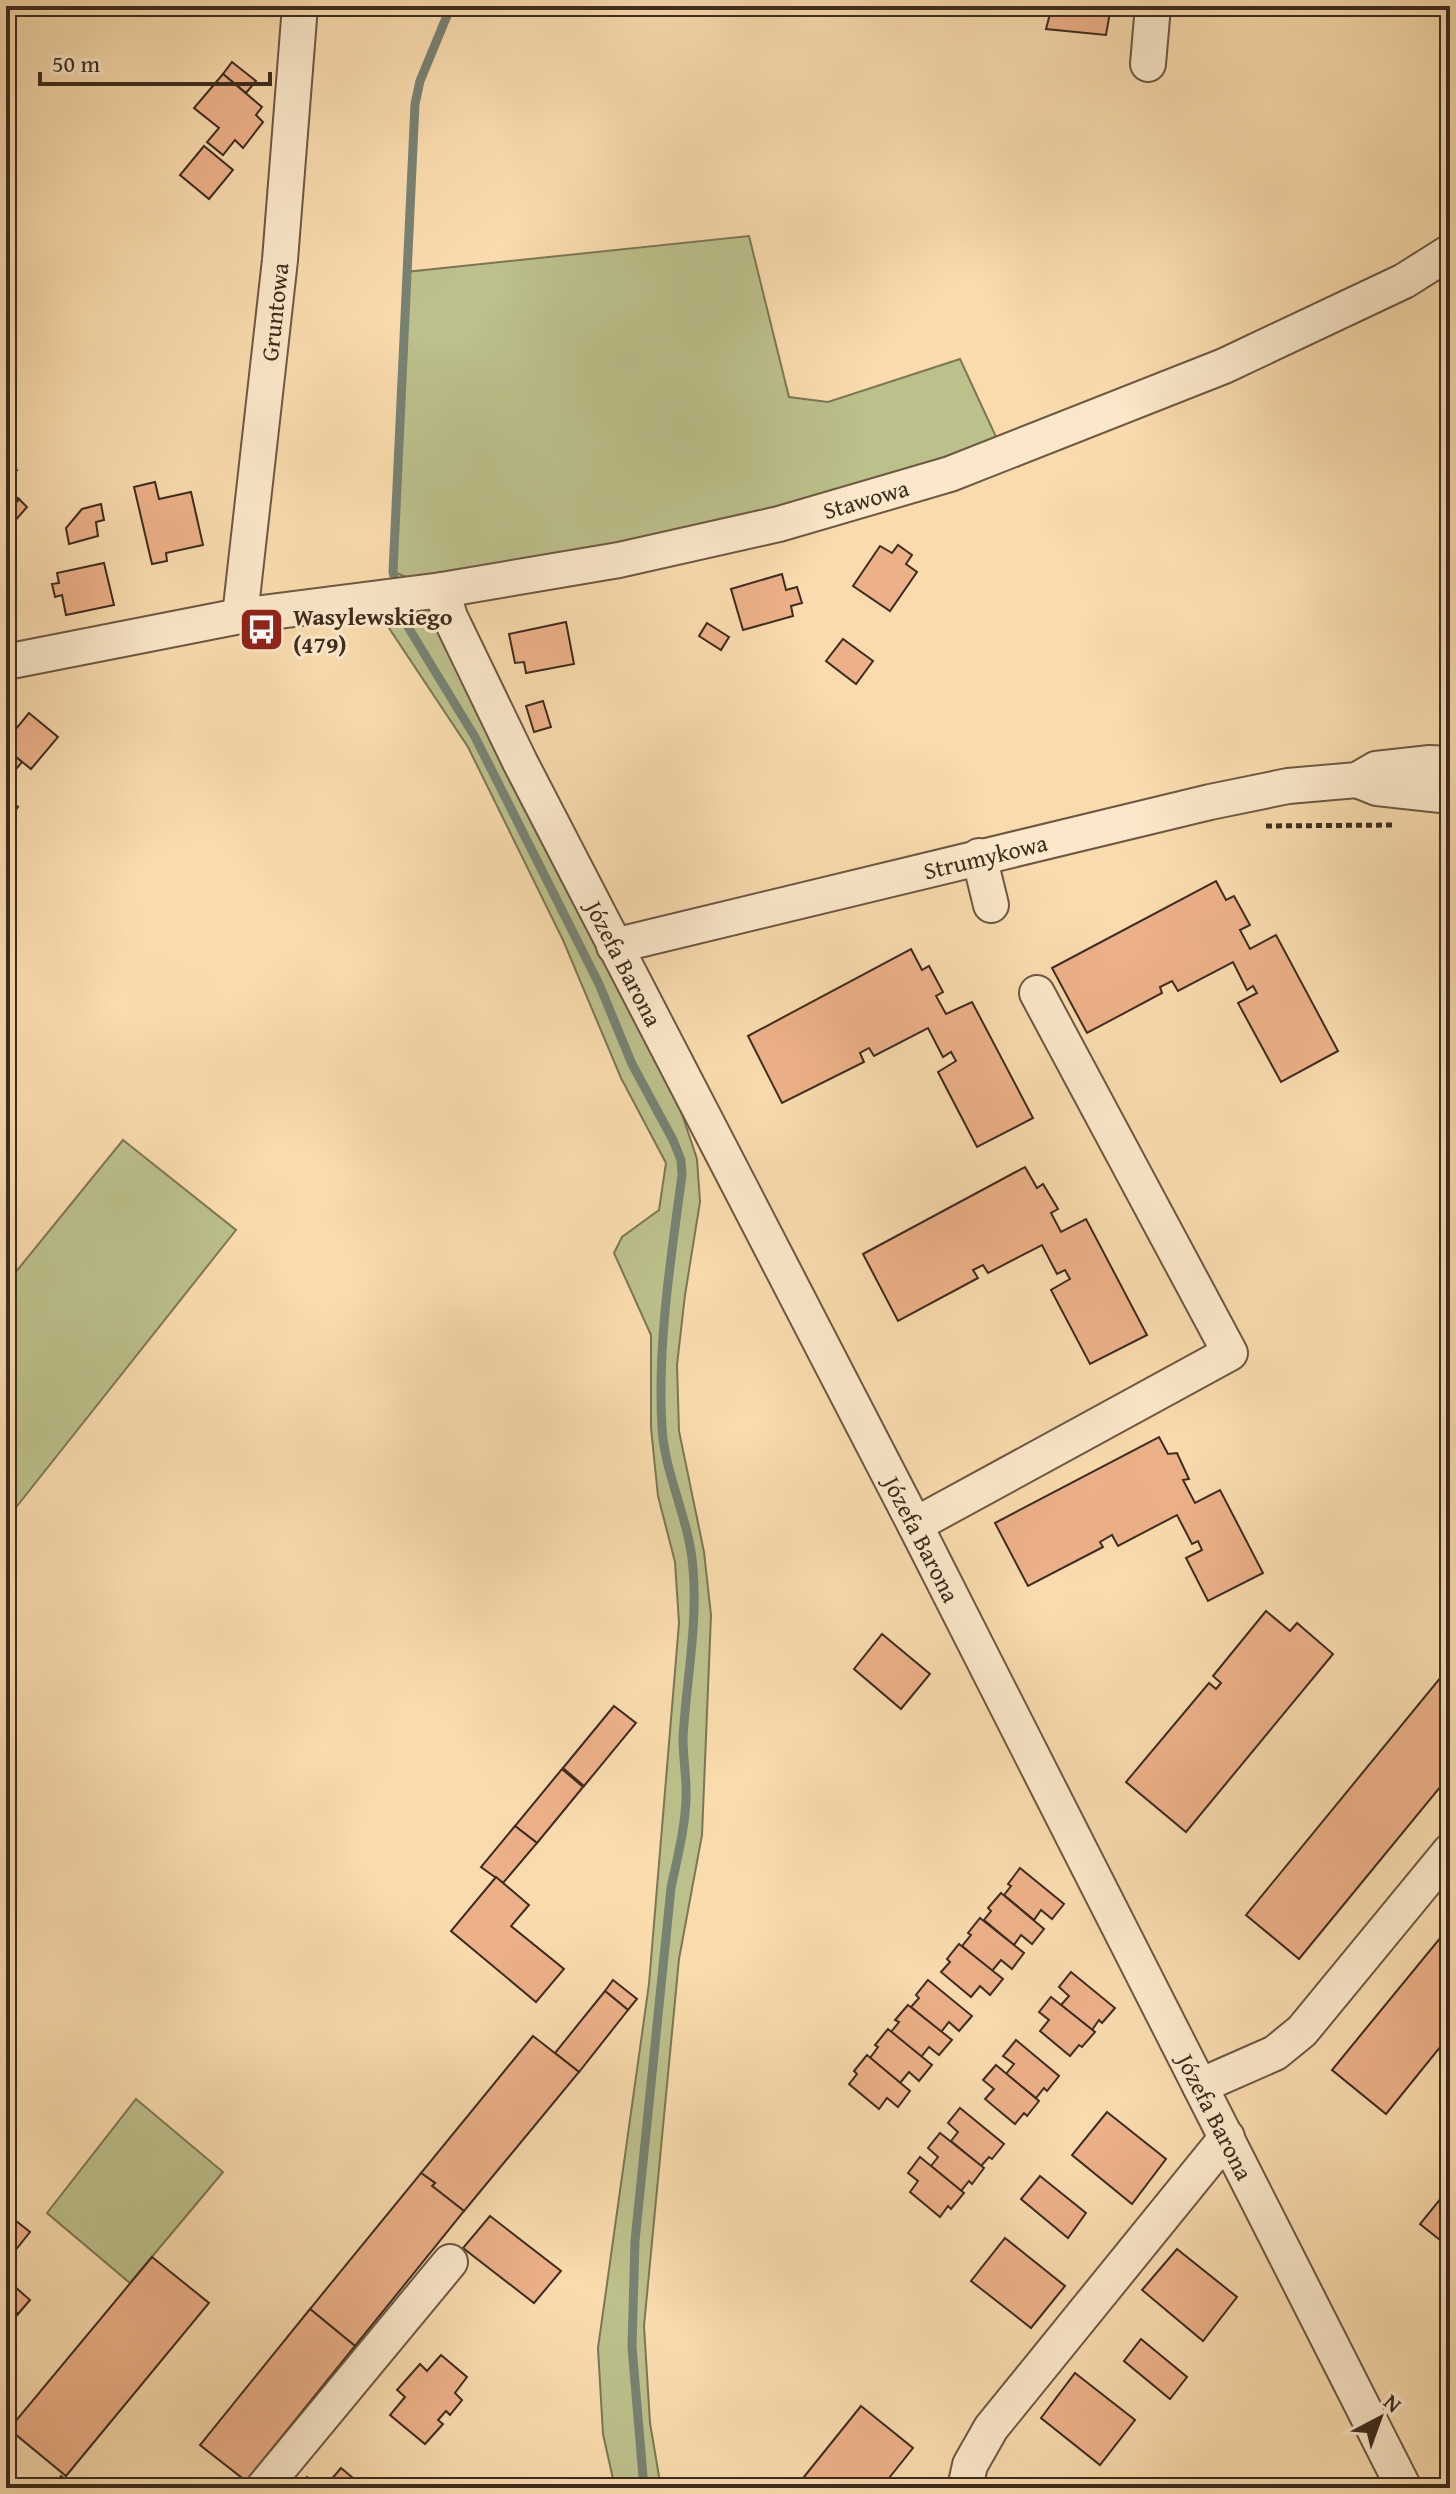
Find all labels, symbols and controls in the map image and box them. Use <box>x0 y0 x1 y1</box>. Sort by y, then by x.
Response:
scale bar <box>40 36 270 86</box>
text: 50 m <box>52 46 100 81</box>
street label: Gruntowa <box>251 260 297 363</box>
street label: Stawowa <box>819 469 913 528</box>
place label: Wasylewskiego (479) <box>293 599 453 662</box>
bus stop icon: Wasylewskiego (479) <box>238 606 286 654</box>
street label: Strumykowa <box>920 824 1051 888</box>
street label: Józefa Barona <box>576 892 672 1033</box>
street label: Józefa Barona <box>874 1467 969 1609</box>
street label: Józefa Barona <box>1167 2045 1262 2187</box>
north arrow <box>1340 2378 1420 2458</box>
text: N <box>1377 2386 1409 2420</box>

